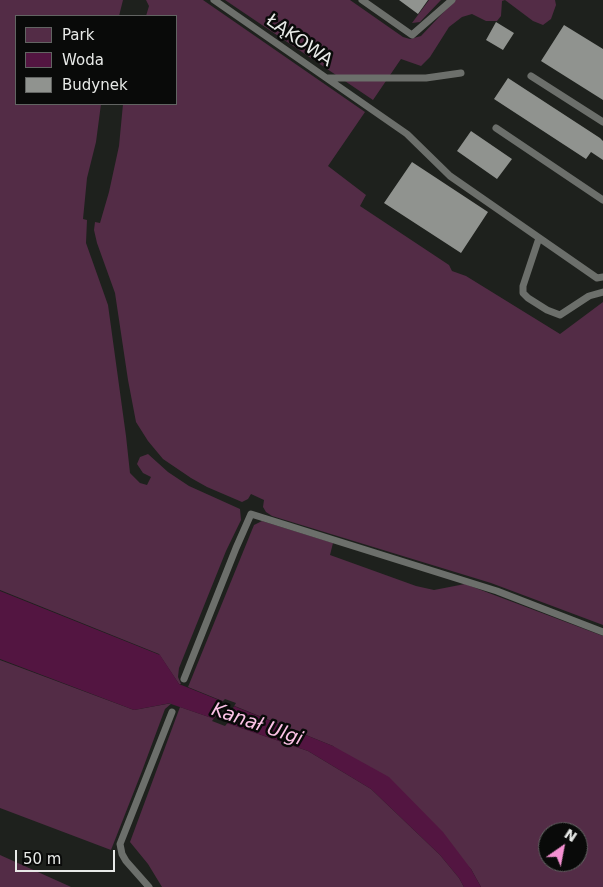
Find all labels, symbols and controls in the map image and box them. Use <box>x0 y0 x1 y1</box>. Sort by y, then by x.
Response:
street label: ŁĄKOWA <box>261 10 337 72</box>
legend <box>15 15 178 105</box>
text: Park <box>62 26 94 44</box>
text: Woda <box>62 51 104 69</box>
text: Budynek <box>62 76 128 94</box>
water label: Kanał Ulgi <box>208 699 306 751</box>
north arrow <box>538 822 588 872</box>
text: N <box>561 825 580 845</box>
scale bar <box>18 840 118 872</box>
text: 50 m <box>23 850 61 868</box>

